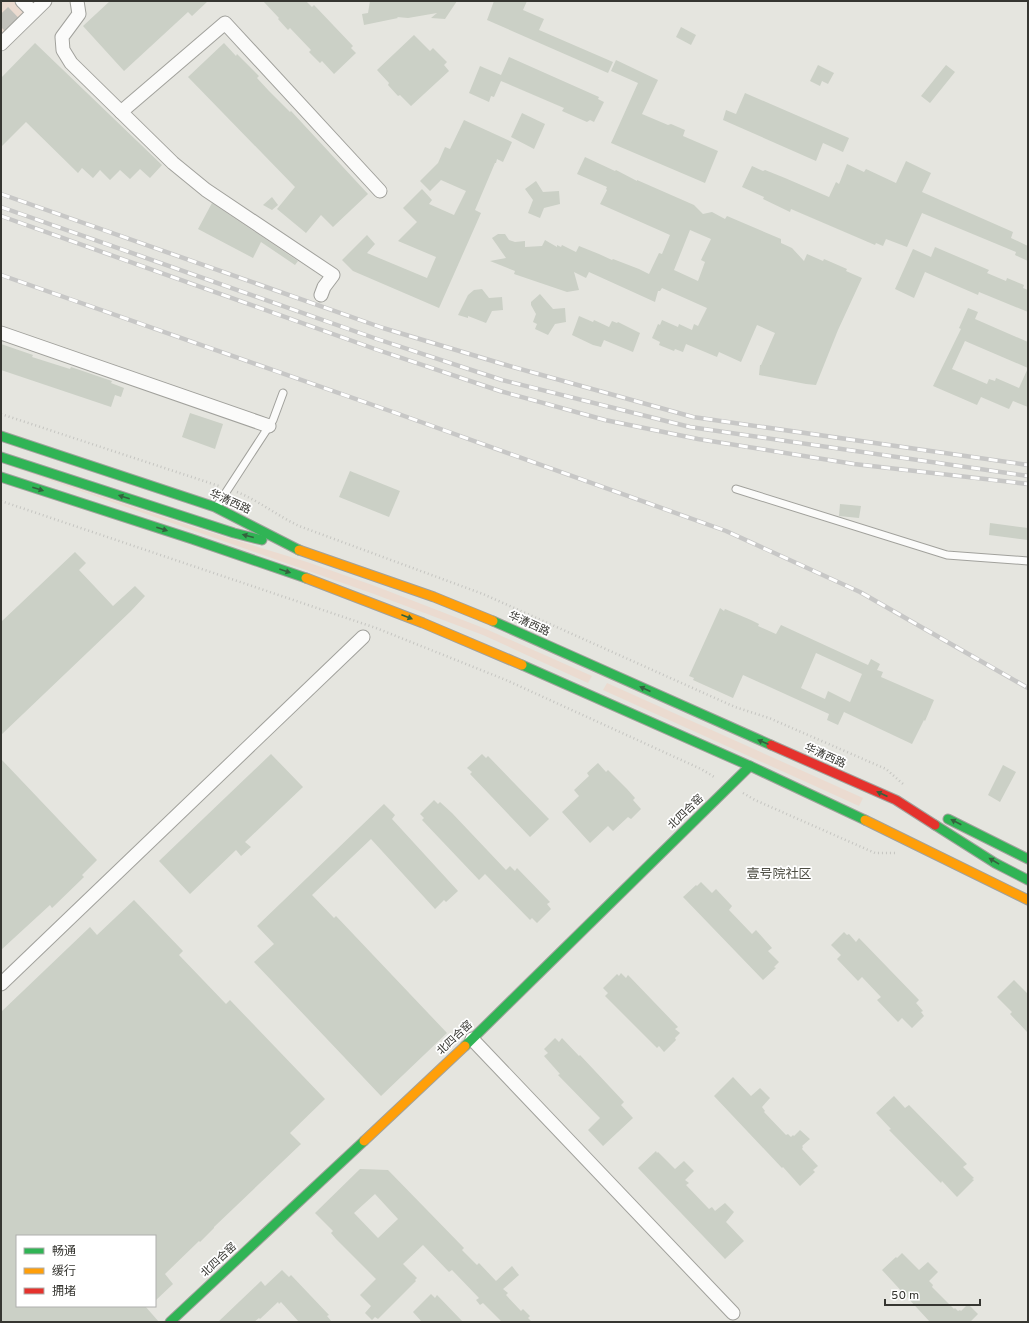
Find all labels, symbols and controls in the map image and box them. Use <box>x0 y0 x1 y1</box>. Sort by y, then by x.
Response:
one-way arrow <box>32 486 44 492</box>
street label: 华清西路 <box>207 487 253 517</box>
one-way arrow <box>118 494 130 500</box>
one-way arrow <box>156 526 168 532</box>
one-way arrow <box>242 533 254 539</box>
one-way arrow <box>279 569 291 575</box>
street label: 华清西路 <box>506 609 552 639</box>
one-way arrow <box>401 614 413 620</box>
one-way arrow <box>639 686 650 692</box>
one-way arrow <box>758 739 769 745</box>
street label: 华清西路 <box>802 741 848 771</box>
one-way arrow <box>877 791 888 797</box>
street label: 北四合窑 <box>665 792 707 832</box>
one-way arrow <box>950 819 961 825</box>
one-way arrow <box>988 858 1000 865</box>
district label: 壹号院社区 <box>746 867 812 883</box>
street label: 北四合窑 <box>434 1018 476 1058</box>
legend <box>16 1235 156 1307</box>
street label: 北四合窑 <box>198 1240 240 1280</box>
text: 畅通 <box>52 1244 76 1260</box>
text: 缓行 <box>52 1264 76 1280</box>
scale bar <box>885 1281 980 1307</box>
text: 拥堵 <box>52 1284 76 1300</box>
text: 50 m <box>891 1288 919 1304</box>

